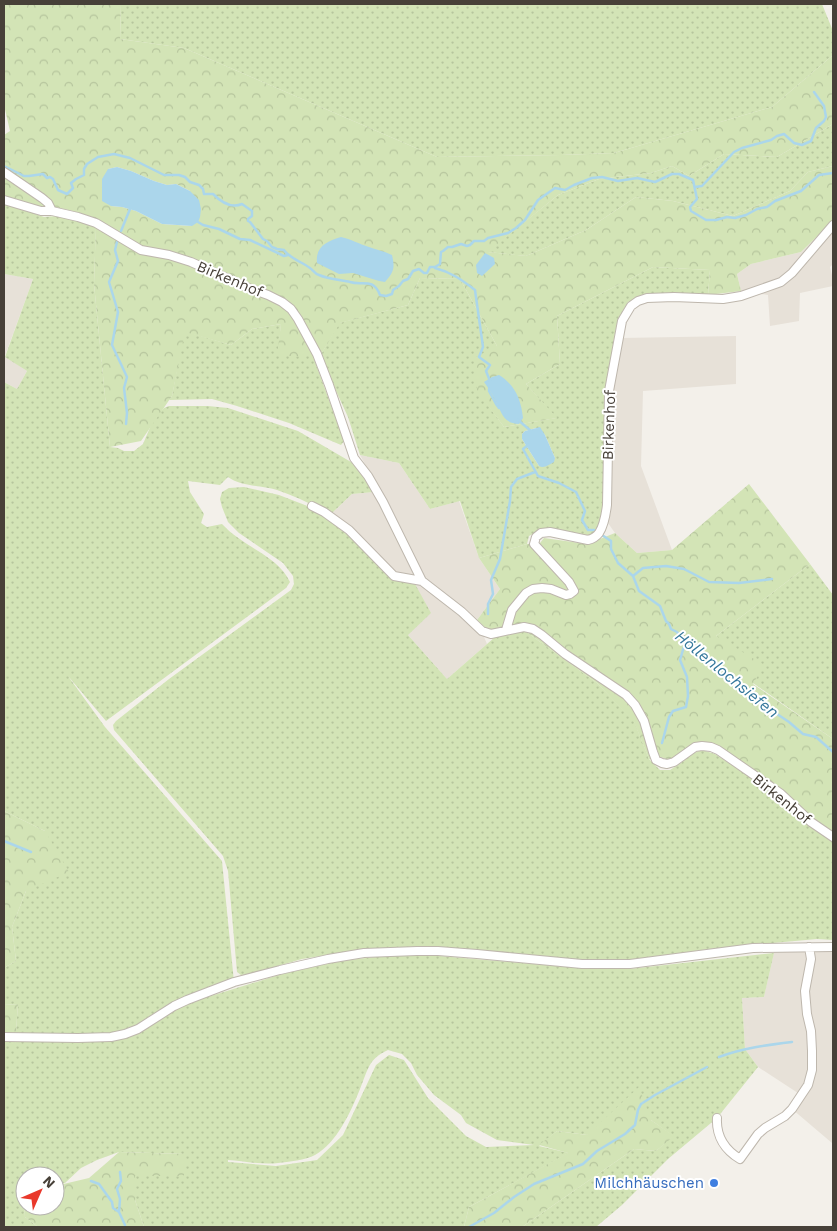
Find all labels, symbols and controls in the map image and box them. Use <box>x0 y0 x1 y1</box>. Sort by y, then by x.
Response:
street label: Birkenhof <box>194 257 266 301</box>
street label: Birkenhof <box>599 390 619 460</box>
water label: Höllenlochsiefen <box>671 626 783 722</box>
street label: Birkenhof <box>749 770 815 828</box>
north arrow <box>15 1166 65 1216</box>
text: N <box>40 1172 59 1191</box>
place label: Milchhäuschen <box>594 1174 704 1192</box>
marker: Milchhäuschen <box>708 1177 720 1189</box>

